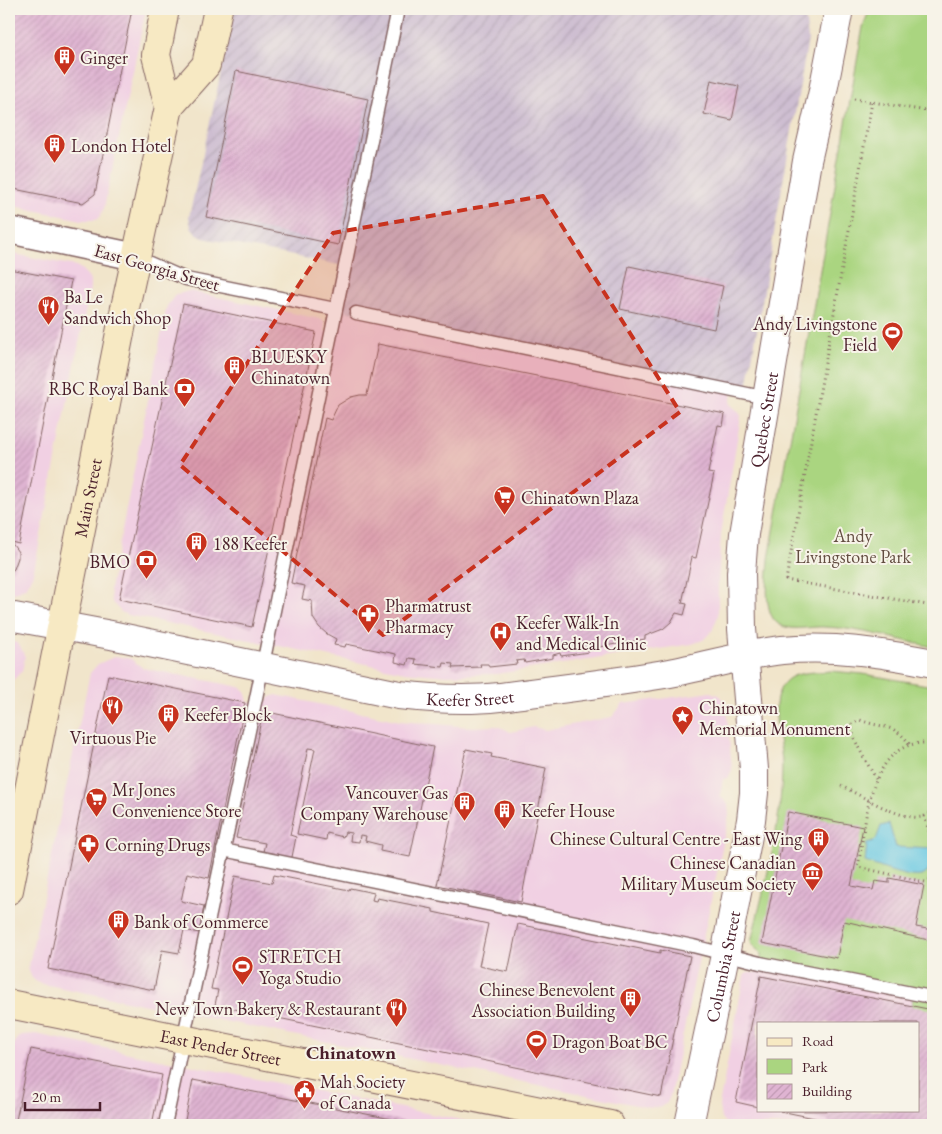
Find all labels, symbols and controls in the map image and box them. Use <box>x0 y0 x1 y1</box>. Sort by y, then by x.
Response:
building icon: Ginger <box>52 45 76 76</box>
place label: Ginger <box>80 46 128 69</box>
building icon: London Hotel <box>43 133 67 164</box>
place label: London Hotel <box>71 134 172 157</box>
street label: East Georgia Street <box>92 238 223 296</box>
place label: Ba Le Sandwich Shop <box>64 285 171 329</box>
restaurant icon: Ba Le Sandwich Shop <box>36 294 60 325</box>
place label: Andy Livingstone Field <box>752 312 878 356</box>
sports icon: Andy Livingstone Field <box>881 321 905 352</box>
place label: BLUESKY Chinatown <box>251 345 331 389</box>
building icon: BLUESKY Chinatown <box>223 354 247 385</box>
street label: Quebec Street <box>744 370 783 469</box>
bank icon: RBC Royal Bank <box>172 376 196 407</box>
place label: RBC Royal Bank <box>49 377 169 400</box>
street label: Main Street <box>68 456 106 539</box>
supermarket icon: Chinatown Plaza <box>493 485 517 516</box>
place label: Chinatown Plaza <box>521 486 640 509</box>
park label: Andy Livingstone Park <box>795 524 911 568</box>
building icon: 188 Keefer <box>185 531 209 562</box>
place label: 188 Keefer <box>213 532 287 555</box>
bank icon: BMO <box>134 549 158 580</box>
place label: BMO <box>89 550 130 573</box>
place label: Pharmatrust Pharmacy <box>385 594 472 638</box>
pharmacy icon: Pharmatrust Pharmacy <box>357 603 381 634</box>
place label: Keefer Walk-In and Medical Clinic <box>516 611 647 655</box>
hospital icon: Keefer Walk-In and Medical Clinic <box>488 620 512 651</box>
street label: Keefer Street <box>425 684 515 711</box>
restaurant icon: Virtuous Pie <box>101 695 125 726</box>
place label: Chinatown Memorial Monument <box>699 696 851 740</box>
building icon: Keefer Block <box>156 702 180 733</box>
place label: Keefer Block <box>184 703 272 726</box>
place icon: Chinatown Memorial Monument <box>671 705 695 736</box>
place label: Virtuous Pie <box>70 726 156 749</box>
place label: Mr Jones Convenience Store <box>112 778 241 822</box>
place label: Vancouver Gas Company Warehouse <box>300 781 448 825</box>
supermarket icon: Mr Jones Convenience Store <box>84 787 108 818</box>
building icon: Vancouver Gas Company Warehouse <box>452 790 476 821</box>
building icon: Keefer House <box>493 798 517 829</box>
place label: Keefer House <box>521 799 615 822</box>
building icon: Chinese Cultural Centre - East Wing <box>806 826 830 857</box>
place label: Chinese Cultural Centre - East Wing <box>550 827 802 850</box>
pharmacy icon: Corning Drugs <box>77 832 101 863</box>
place label: Corning Drugs <box>105 833 210 856</box>
place label: Chinese Canadian Military Museum Society <box>621 851 796 895</box>
museum icon: Chinese Canadian Military Museum Society <box>800 860 824 891</box>
street label: Columbia Street <box>700 908 745 1024</box>
building icon: Bank of Commerce <box>106 909 130 940</box>
place label: Bank of Commerce <box>134 910 268 933</box>
place label: STRETCH Yoga Studio <box>259 945 341 989</box>
sports icon: STRETCH Yoga Studio <box>231 954 255 985</box>
place label: Chinese Benevolent Association Building <box>470 978 615 1022</box>
building icon: Chinese Benevolent Association Building <box>619 987 643 1018</box>
restaurant icon: New Town Bakery & Restaurant <box>385 996 409 1027</box>
place label: New Town Bakery & Restaurant <box>155 997 381 1020</box>
legend <box>757 1022 920 1112</box>
street label: East Pender Street <box>158 1023 284 1070</box>
sports icon: Dragon Boat BC <box>524 1029 548 1060</box>
place label: Dragon Boat BC <box>552 1030 668 1053</box>
text: Road <box>802 1031 834 1050</box>
district label: Chinatown <box>306 1040 396 1065</box>
text: Park <box>802 1057 829 1076</box>
place label: Mah Society of Canada <box>320 1070 406 1114</box>
scale bar <box>25 1079 100 1111</box>
public building icon: Mah Society of Canada <box>292 1079 316 1110</box>
text: Building <box>802 1081 852 1100</box>
text: 20 m <box>32 1087 61 1106</box>

